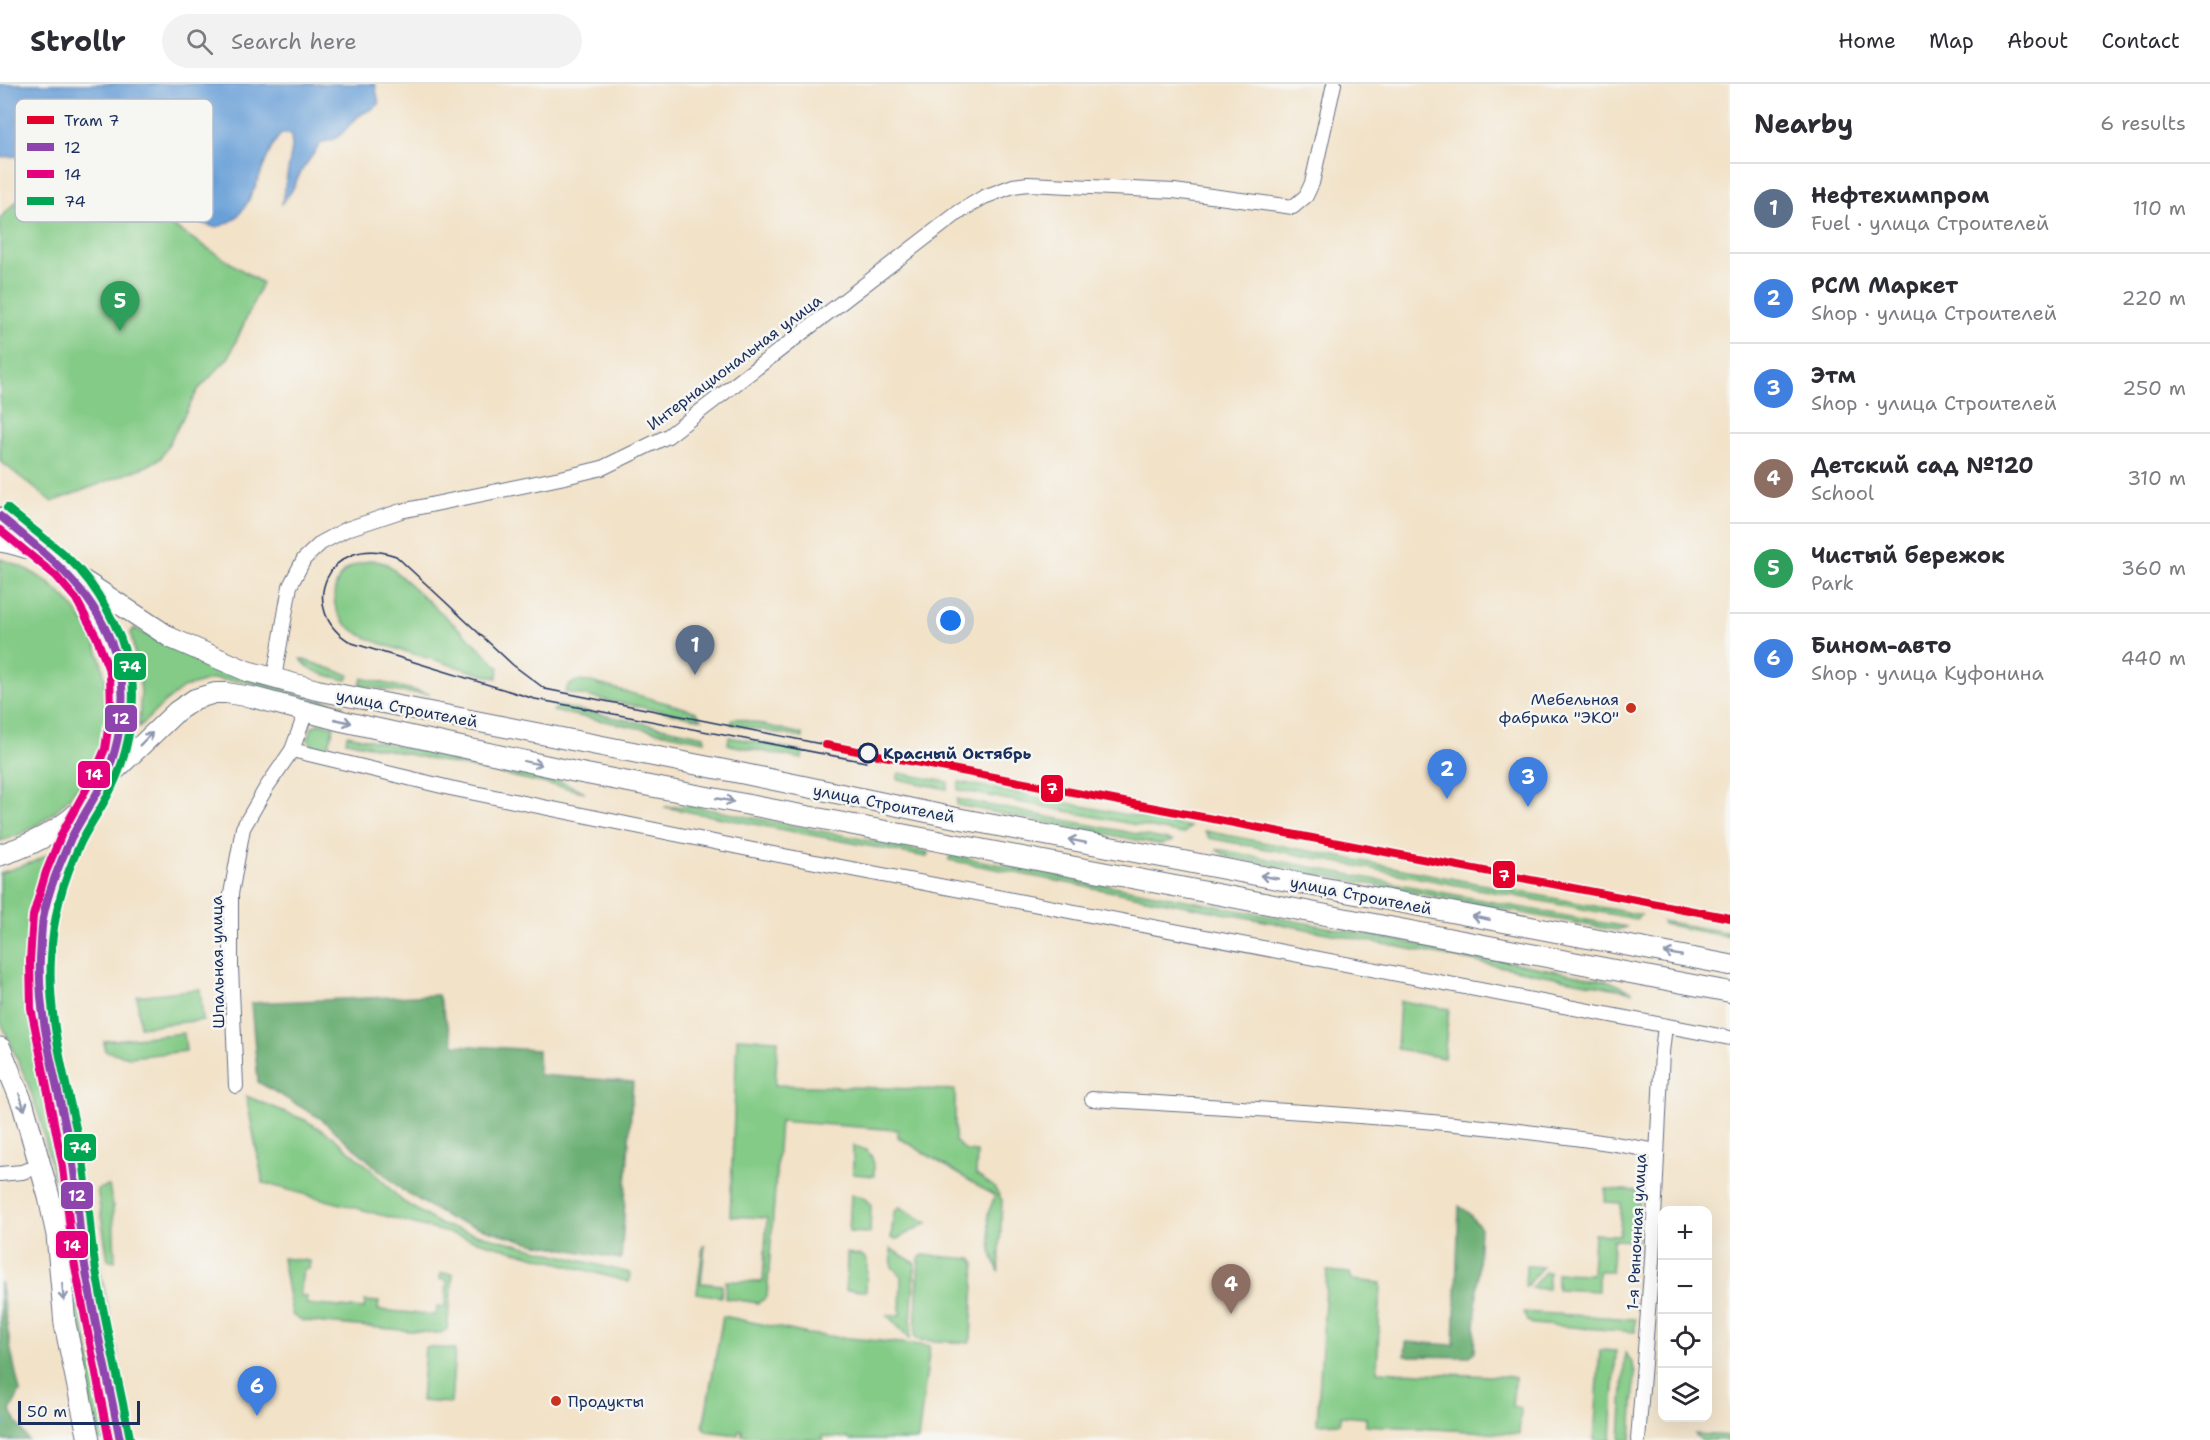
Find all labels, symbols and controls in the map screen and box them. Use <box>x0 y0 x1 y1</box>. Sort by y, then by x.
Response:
search box <box>162 14 582 68</box>
text: Strollr <box>30 22 126 60</box>
icon: search <box>183 25 216 58</box>
text: Search here <box>231 27 357 56</box>
text: Home <box>1838 27 1896 55</box>
text: Map <box>1929 27 1974 55</box>
text: About <box>2007 27 2068 55</box>
text: Contact <box>2101 27 2180 55</box>
legend <box>15 99 213 222</box>
text: Nearby <box>1754 106 1853 141</box>
text: Tram 7 <box>64 110 119 131</box>
text: 6 results <box>2100 110 2186 136</box>
text: 12 <box>64 137 81 158</box>
text: 14 <box>64 164 81 185</box>
text: Нефтехимпром <box>1811 181 1989 210</box>
text: 74 <box>64 191 86 212</box>
text: 1 <box>1769 195 1778 221</box>
text: 110 m <box>2132 195 2186 221</box>
text: Fuel · улица Строителей <box>1811 210 2049 236</box>
text: РСМ Маркет <box>1811 271 1958 300</box>
pin: 5 <box>100 282 140 331</box>
text: 2 <box>1767 285 1781 311</box>
text: 220 m <box>2122 285 2186 311</box>
street label: Интернациональная улица <box>643 290 826 435</box>
text: Shop · улица Строителей <box>1811 300 2057 326</box>
text: Этм <box>1811 361 1856 390</box>
text: 3 <box>1767 375 1781 401</box>
text: 250 m <box>2122 375 2186 401</box>
text: Shop · улица Строителей <box>1811 390 2057 416</box>
text: Детский сад №120 <box>1811 451 2034 480</box>
text: 4 <box>1767 465 1781 491</box>
text: 310 m <box>2127 465 2186 491</box>
text: School <box>1811 480 1874 506</box>
text: Чистый бережок <box>1811 541 2005 570</box>
text: 5 <box>1767 555 1780 581</box>
text: 360 m <box>2121 555 2186 581</box>
text: Park <box>1811 570 1854 596</box>
your location <box>936 606 965 635</box>
pin: 1 <box>676 626 714 675</box>
text: Бином-авто <box>1811 631 1951 660</box>
text: 6 <box>1767 645 1781 671</box>
text: 440 m <box>2121 645 2186 671</box>
line badge: 74 <box>113 652 147 681</box>
text: 74 <box>119 656 141 677</box>
text: Shop · улица Куфонина <box>1811 660 2044 686</box>
street label: улица Строителей <box>334 684 480 733</box>
place label: Мебельная фабрика "ЭКО" <box>1499 689 1619 728</box>
marker: Мебельная фабрика "ЭКО" <box>1624 701 1638 715</box>
line badge: 12 <box>104 704 138 733</box>
text: 12 <box>112 708 130 729</box>
one-way arrow <box>333 715 352 727</box>
one-way arrow <box>138 732 153 746</box>
marker: Красный Октябрь <box>858 743 878 763</box>
place label: Красный Октябрь <box>883 743 1032 764</box>
pin: 2 <box>1428 750 1466 799</box>
one-way arrow <box>523 758 543 769</box>
pin: 3 <box>1508 758 1547 807</box>
line badge: 14 <box>77 760 111 789</box>
text: 14 <box>85 764 103 785</box>
line badge: 7 <box>1040 774 1064 803</box>
text: 7 <box>1046 778 1058 799</box>
street label: улица Строителей <box>811 779 957 828</box>
one-way arrow <box>714 795 734 806</box>
one-way arrow <box>1068 835 1088 846</box>
line badge: 7 <box>1492 860 1516 889</box>
text: 7 <box>1498 865 1510 886</box>
one-way arrow <box>1260 871 1279 882</box>
street label: улица Строителей <box>1288 871 1434 920</box>
street label: Шпальная улица <box>206 895 229 1029</box>
one-way arrow <box>1472 912 1491 923</box>
one-way arrow <box>1663 948 1683 959</box>
one-way arrow <box>17 1092 28 1111</box>
line badge: 74 <box>63 1133 97 1162</box>
text: 74 <box>69 1137 91 1158</box>
street label: 1-я Рыночная улица <box>1622 1153 1651 1311</box>
line badge: 12 <box>60 1181 94 1210</box>
text: 12 <box>68 1185 86 1206</box>
map controls <box>1658 1206 1712 1422</box>
button: + <box>1658 1206 1712 1260</box>
line badge: 14 <box>55 1230 89 1259</box>
text: 14 <box>63 1235 81 1256</box>
button: − <box>1658 1260 1712 1314</box>
pin: 4 <box>1212 1264 1250 1314</box>
one-way arrow <box>57 1282 68 1302</box>
button: locate <box>1658 1314 1712 1368</box>
pin: 6 <box>238 1366 276 1416</box>
button: layers <box>1658 1368 1712 1422</box>
place label: Продукты <box>568 1391 644 1412</box>
marker: Продукты <box>549 1394 563 1408</box>
scale bar <box>18 1398 140 1426</box>
text: 50 m <box>27 1401 67 1422</box>

